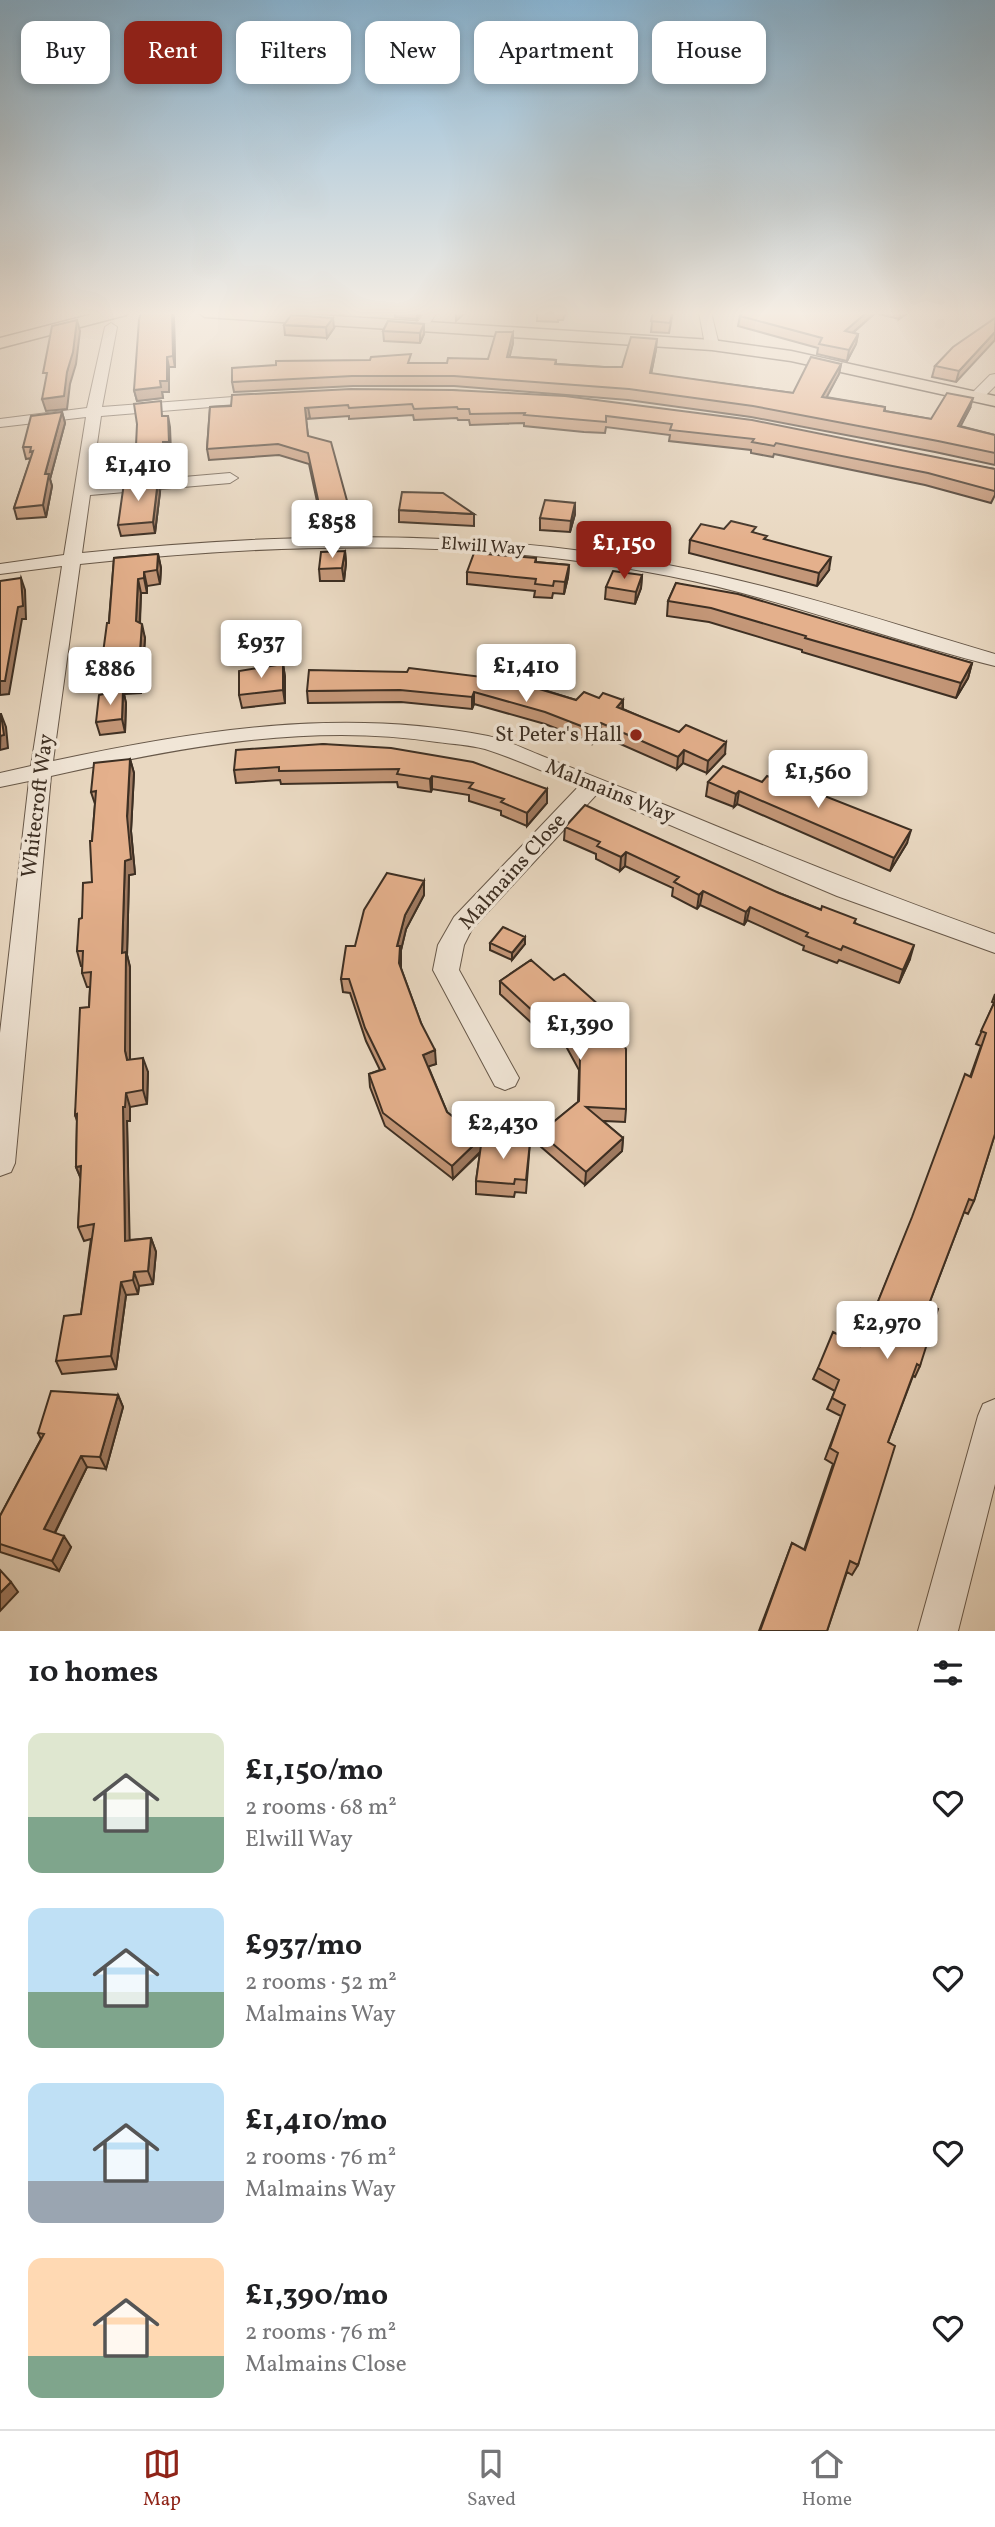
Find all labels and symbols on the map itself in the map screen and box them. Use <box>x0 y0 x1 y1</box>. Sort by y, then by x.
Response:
pin: £1,410 <box>81 444 195 503</box>
pin: £858 <box>291 500 373 560</box>
pin: £1,150 <box>567 522 681 581</box>
street label: Elwill Way <box>440 532 526 562</box>
pin: £937 <box>220 620 302 680</box>
pin: £1,410 <box>469 644 583 704</box>
pin: £886 <box>69 648 151 707</box>
place label: St Peter's Hall <box>495 721 622 750</box>
marker: St Peter's Hall <box>628 727 644 743</box>
street label: Whitecroft Way <box>15 732 61 880</box>
pin: £1,560 <box>761 750 875 810</box>
street label: Malmains Way <box>541 753 680 831</box>
street label: Malmains Close <box>453 807 573 937</box>
pin: £1,390 <box>523 1002 637 1062</box>
pin: £2,430 <box>446 1102 560 1161</box>
pin: £2,970 <box>830 1302 944 1361</box>

